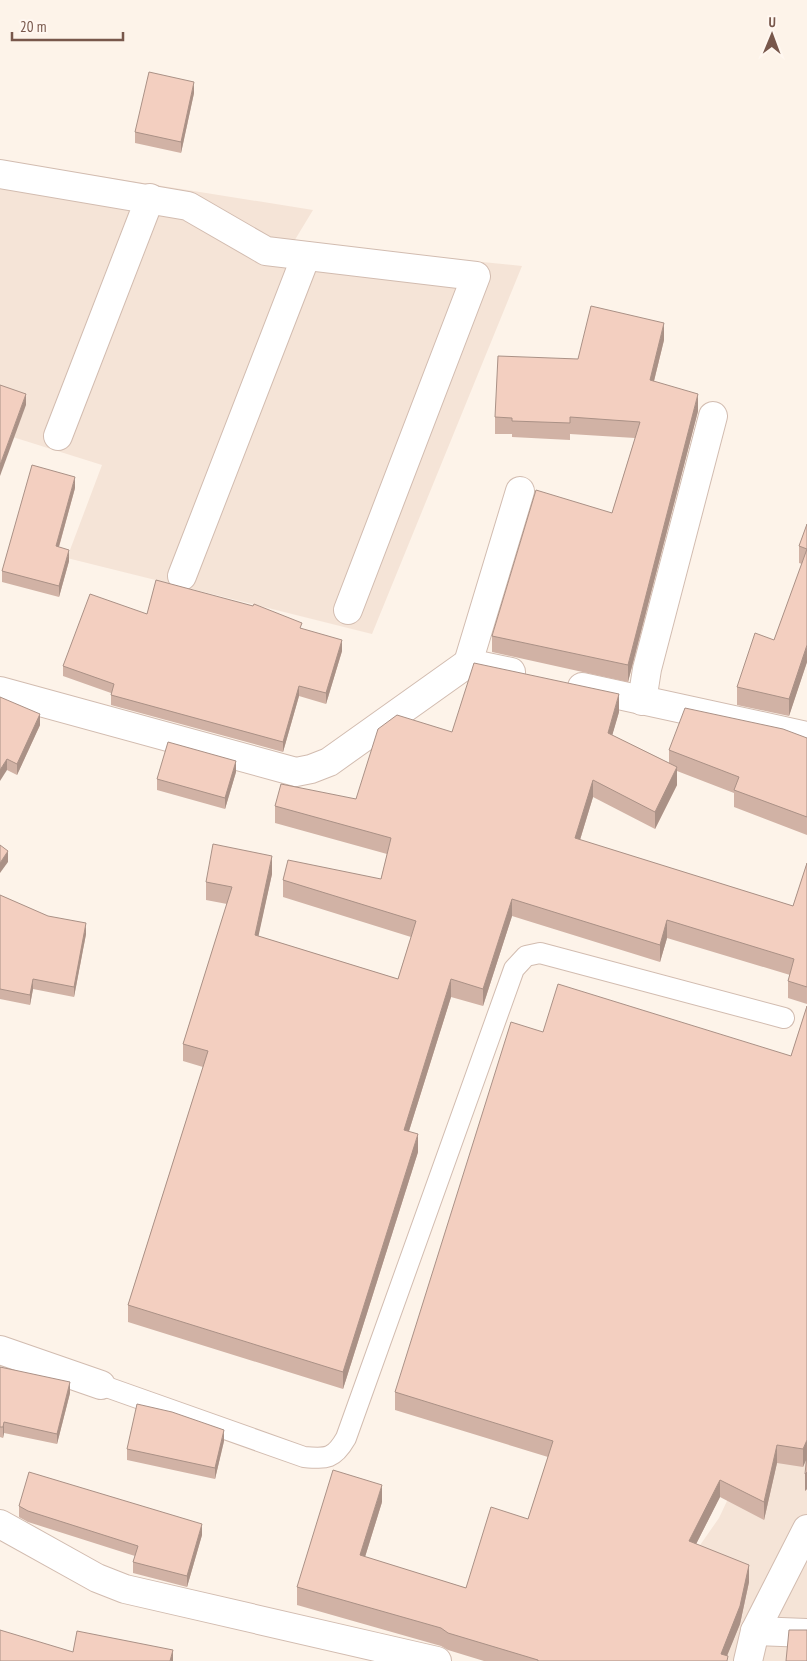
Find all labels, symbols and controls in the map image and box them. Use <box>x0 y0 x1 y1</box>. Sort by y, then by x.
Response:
scale bar <box>12 10 124 42</box>
north arrow <box>747 10 797 60</box>
text: U <box>768 13 776 31</box>
text: 20 m <box>20 17 46 36</box>

